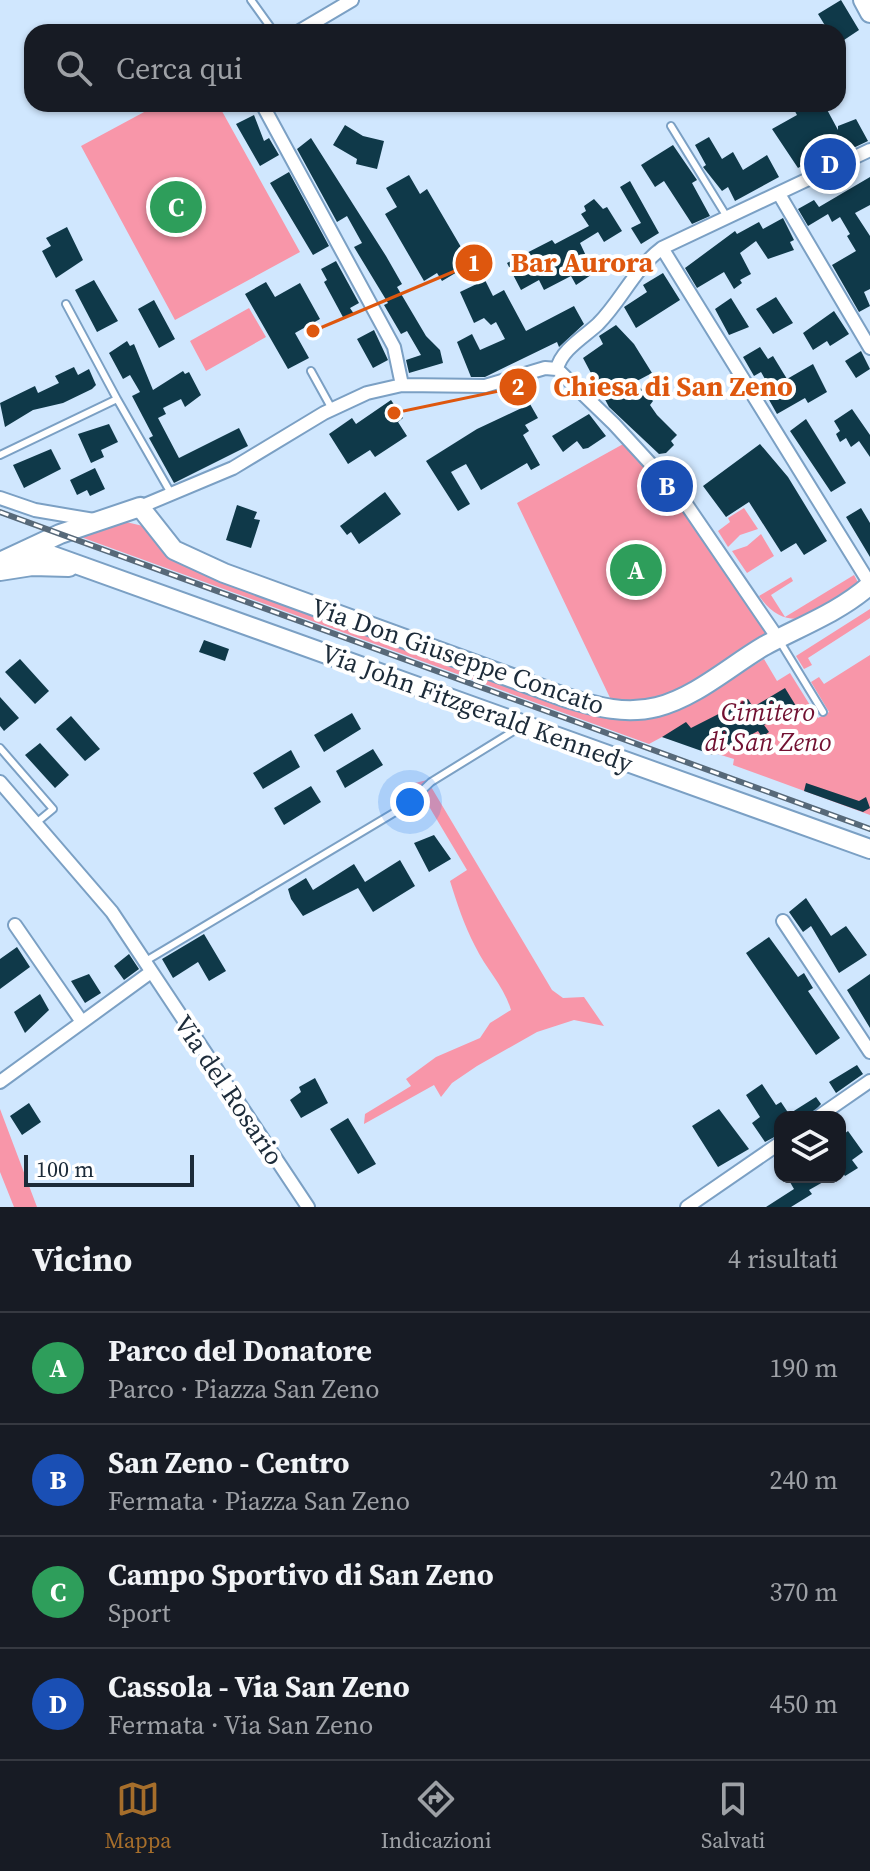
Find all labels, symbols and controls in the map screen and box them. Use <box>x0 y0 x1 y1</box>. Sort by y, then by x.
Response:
search box <box>24 24 846 112</box>
icon: search <box>52 46 96 90</box>
text: Cerca qui <box>116 48 243 89</box>
pin: D <box>804 134 856 194</box>
pin: C <box>150 177 202 237</box>
callout: Bar Aurora <box>454 237 669 289</box>
text: Bar Aurora <box>511 243 653 281</box>
text: 1 <box>467 246 481 279</box>
callout: Chiesa di San Zeno <box>498 361 809 413</box>
text: Chiesa di San Zeno <box>553 367 793 405</box>
text: 2 <box>511 370 525 403</box>
pin: B <box>641 456 693 516</box>
pin: A <box>610 540 662 600</box>
street label: Via Don Giuseppe Concato <box>307 589 609 723</box>
street label: Via John Fitzgerald Kennedy <box>316 635 638 781</box>
park label: Cimitero di San Zeno <box>705 694 831 760</box>
your location <box>390 782 430 822</box>
street label: Via del Rosario <box>166 1008 292 1172</box>
map controls <box>774 1111 846 1183</box>
button: layers <box>774 1111 846 1183</box>
scale bar <box>24 1151 194 1187</box>
text: 100 m <box>36 1154 94 1184</box>
text: Vicino <box>32 1236 132 1282</box>
text: 4 risultati <box>728 1241 838 1277</box>
text: Parco del Donatore <box>108 1330 372 1371</box>
text: A <box>49 1350 67 1386</box>
text: 190 m <box>770 1350 838 1386</box>
text: Parco · Piazza San Zeno <box>108 1371 379 1407</box>
text: San Zeno - Centro <box>108 1442 350 1483</box>
text: B <box>50 1462 66 1498</box>
text: 240 m <box>770 1462 838 1498</box>
text: Fermata · Piazza San Zeno <box>108 1483 410 1519</box>
text: Campo Sportivo di San Zeno <box>108 1554 494 1595</box>
text: C <box>50 1574 66 1610</box>
text: 370 m <box>770 1574 838 1610</box>
text: Sport <box>108 1595 170 1631</box>
text: Cassola - Via San Zeno <box>108 1666 410 1707</box>
text: D <box>49 1686 67 1722</box>
text: 450 m <box>770 1686 838 1722</box>
text: Fermata · Via San Zeno <box>108 1707 373 1743</box>
tab: Mappa <box>105 1777 171 1855</box>
tab: Indicazioni <box>381 1777 492 1855</box>
tab: Salvati <box>701 1777 765 1855</box>

